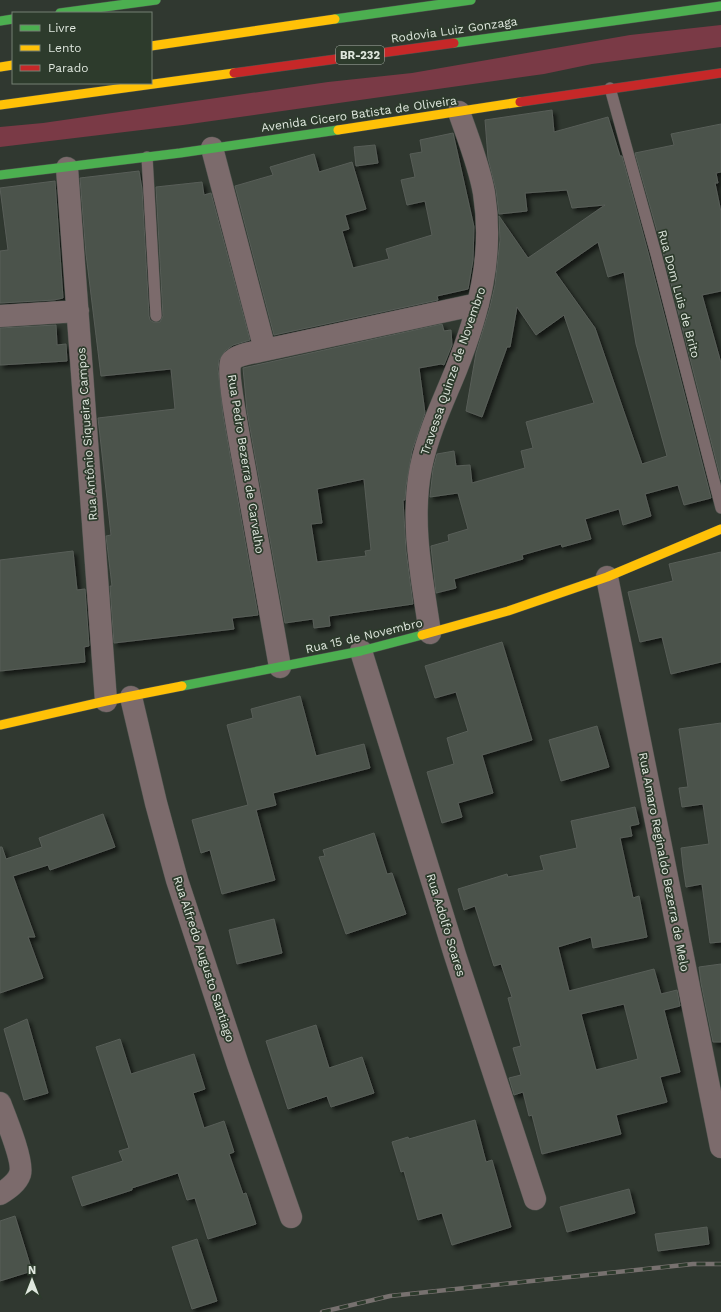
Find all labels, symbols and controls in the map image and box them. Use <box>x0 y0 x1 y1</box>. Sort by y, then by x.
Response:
legend <box>12 12 152 84</box>
street label: Rodovia Luiz Gonzaga <box>390 14 518 46</box>
text: Livre <box>48 21 76 35</box>
text: Lento <box>48 41 82 55</box>
road number: BR-232 <box>336 46 384 64</box>
text: Parado <box>48 61 88 75</box>
street label: Avenida Cicero Batista de Oliveira <box>260 93 458 135</box>
street label: Rua Dom Luis de Brito <box>655 228 703 360</box>
street label: Travessa Quinze de Novembro <box>418 285 488 457</box>
street label: Rua Antônio Siqueira Campos <box>74 347 100 521</box>
street label: Rua Pedro Bezerra de Carvalho <box>225 373 267 555</box>
street label: Rua 15 de Novembro <box>304 616 424 656</box>
street label: Rua Amaro Reginaldo Bezerra de Melo <box>636 751 692 973</box>
street label: Rua Adolfo Soares <box>424 872 468 978</box>
street label: Rua Alfredo Augusto Santiago <box>171 874 237 1044</box>
north arrow <box>12 1260 52 1300</box>
text: N <box>28 1264 36 1277</box>

